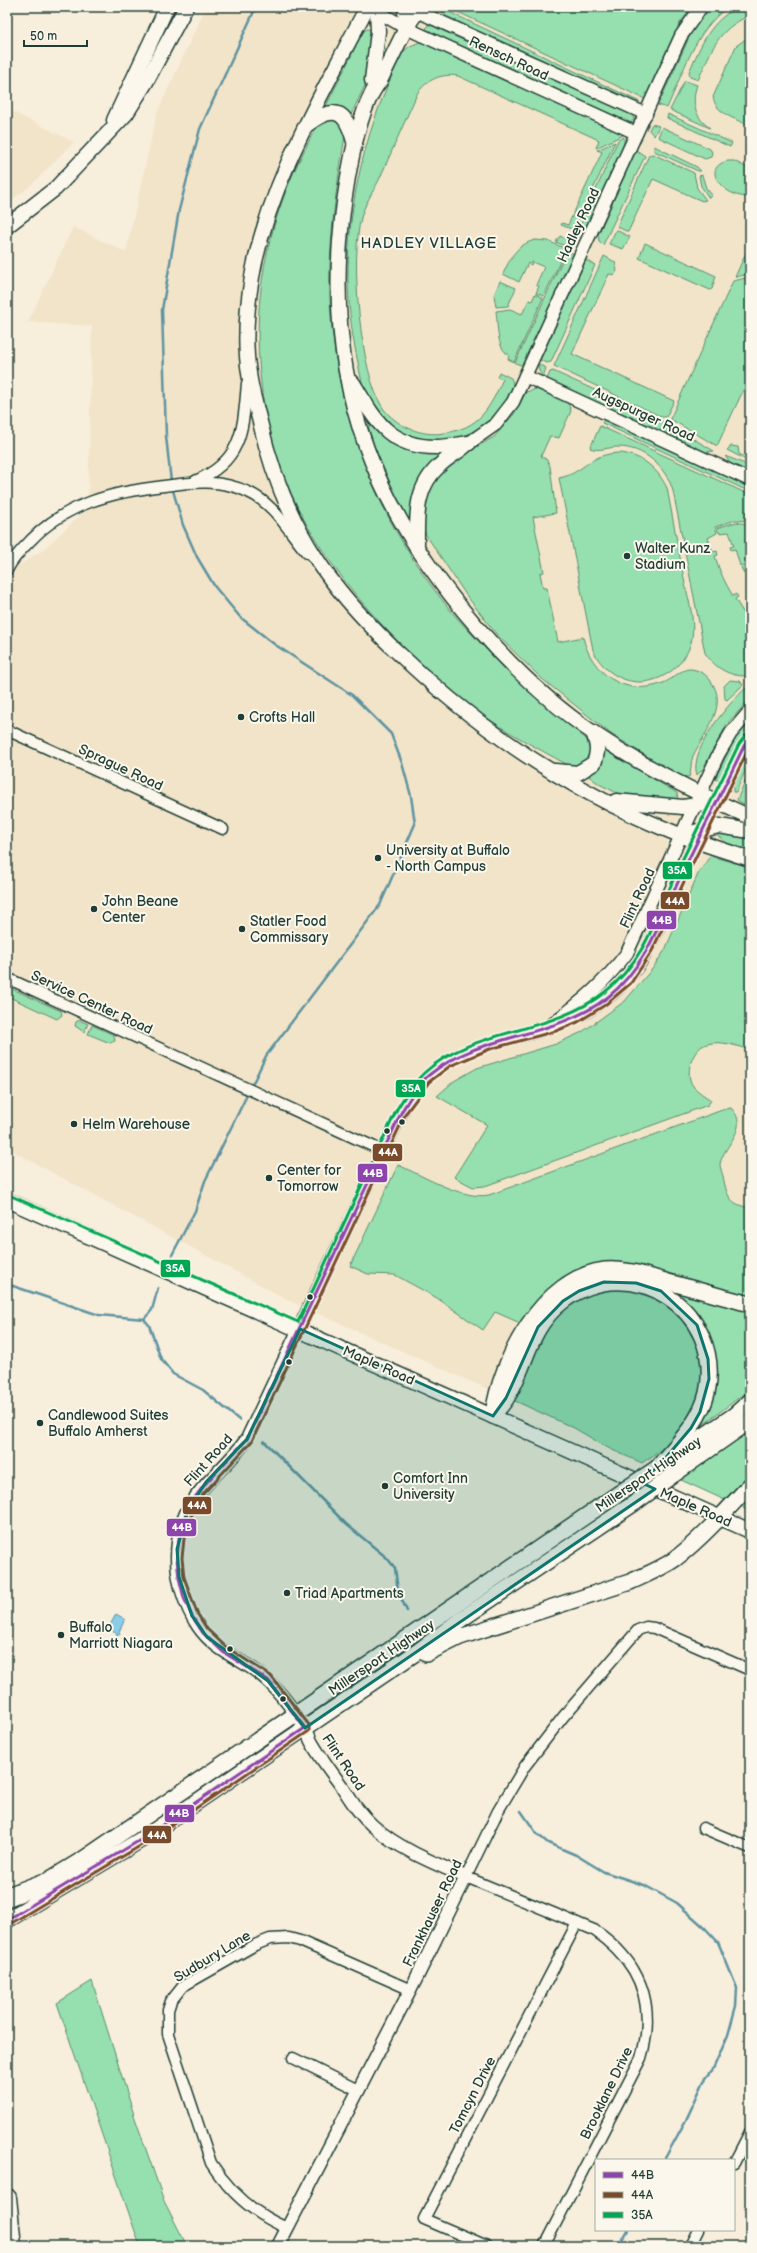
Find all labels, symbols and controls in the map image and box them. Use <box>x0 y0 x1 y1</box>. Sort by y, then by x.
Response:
scale bar <box>24 22 87 48</box>
text: 50 m <box>30 29 57 44</box>
street label: Rensch Road <box>466 33 551 84</box>
street label: Hadley Road <box>554 185 603 265</box>
district label: HADLEY VILLAGE <box>361 234 498 253</box>
street label: Augspurger Road <box>590 383 698 446</box>
place label: Walter Kunz Stadium <box>635 540 710 573</box>
marker: Walter Kunz Stadium <box>622 551 632 561</box>
place label: Crofts Hall <box>249 709 315 726</box>
marker: Crofts Hall <box>236 712 246 722</box>
street label: Sprague Road <box>76 740 166 794</box>
place label: University at Buffalo - North Campus <box>386 842 510 875</box>
marker: University at Buffalo - North Campus <box>373 853 383 863</box>
line badge: 35A <box>662 861 693 880</box>
text: 35A <box>667 864 687 877</box>
street label: Flint Road <box>616 865 659 931</box>
line badge: 44A <box>660 891 690 910</box>
place label: John Beane Center <box>102 893 178 926</box>
text: 44A <box>665 895 685 908</box>
marker: John Beane Center <box>89 904 99 914</box>
line badge: 44B <box>646 910 677 930</box>
place label: Statler Food Commissary <box>250 913 329 946</box>
text: 44B <box>652 914 673 927</box>
marker: Statler Food Commissary <box>237 924 247 934</box>
street label: Service Center Road <box>28 967 155 1038</box>
line badge: 35A <box>395 1079 426 1098</box>
text: 35A <box>401 1082 421 1095</box>
place label: Helm Warehouse <box>82 1116 190 1133</box>
unlabelled marker <box>397 1117 407 1127</box>
marker: Helm Warehouse <box>69 1119 79 1129</box>
unlabelled marker <box>382 1126 392 1136</box>
line badge: 44A <box>372 1143 403 1162</box>
text: 44A <box>378 1146 398 1159</box>
place label: Center for Tomorrow <box>277 1162 342 1195</box>
line badge: 44B <box>357 1163 388 1183</box>
text: 44B <box>363 1167 384 1180</box>
marker: Center for Tomorrow <box>264 1173 274 1183</box>
line badge: 35A <box>160 1259 191 1278</box>
text: 35A <box>165 1262 185 1275</box>
unlabelled marker <box>305 1292 315 1302</box>
street label: Maple Road <box>340 1342 417 1389</box>
unlabelled marker <box>284 1357 294 1367</box>
place label: Candlewood Suites Buffalo Amherst <box>48 1407 169 1440</box>
marker: Candlewood Suites Buffalo Amherst <box>35 1418 45 1428</box>
street label: Flint Road <box>180 1431 236 1490</box>
street label: Millersport Highway <box>592 1432 705 1516</box>
place label: Comfort Inn University <box>393 1470 468 1503</box>
marker: Comfort Inn University <box>380 1481 390 1491</box>
street label: Maple Road <box>657 1484 734 1531</box>
line badge: 44A <box>182 1496 212 1515</box>
text: 44A <box>187 1499 207 1512</box>
line badge: 44B <box>166 1518 197 1537</box>
text: 44B <box>172 1521 193 1534</box>
place label: Triad Apartments <box>295 1585 404 1602</box>
marker: Triad Apartments <box>282 1588 292 1598</box>
street label: Millersport Highway <box>325 1615 438 1699</box>
place label: Buffalo Marriott Niagara <box>69 1619 173 1652</box>
marker: Buffalo Marriott Niagara <box>56 1630 66 1640</box>
unlabelled marker <box>225 1644 235 1654</box>
unlabelled marker <box>278 1694 288 1704</box>
street label: Flint Road <box>318 1731 369 1794</box>
line badge: 44B <box>164 1804 195 1823</box>
text: 44B <box>169 1807 190 1820</box>
line badge: 44A <box>142 1825 172 1844</box>
text: 44A <box>147 1829 167 1842</box>
street label: Frankhauser Road <box>399 1857 466 1970</box>
street label: Sudbury Lane <box>171 1927 254 1986</box>
street label: Brooklane Drive <box>577 2044 636 2142</box>
street label: Tomcyn Drive <box>446 2054 499 2137</box>
legend <box>595 2159 735 2231</box>
text: 44B <box>631 2168 654 2183</box>
text: 44A <box>631 2188 654 2203</box>
text: 35A <box>631 2208 653 2223</box>

